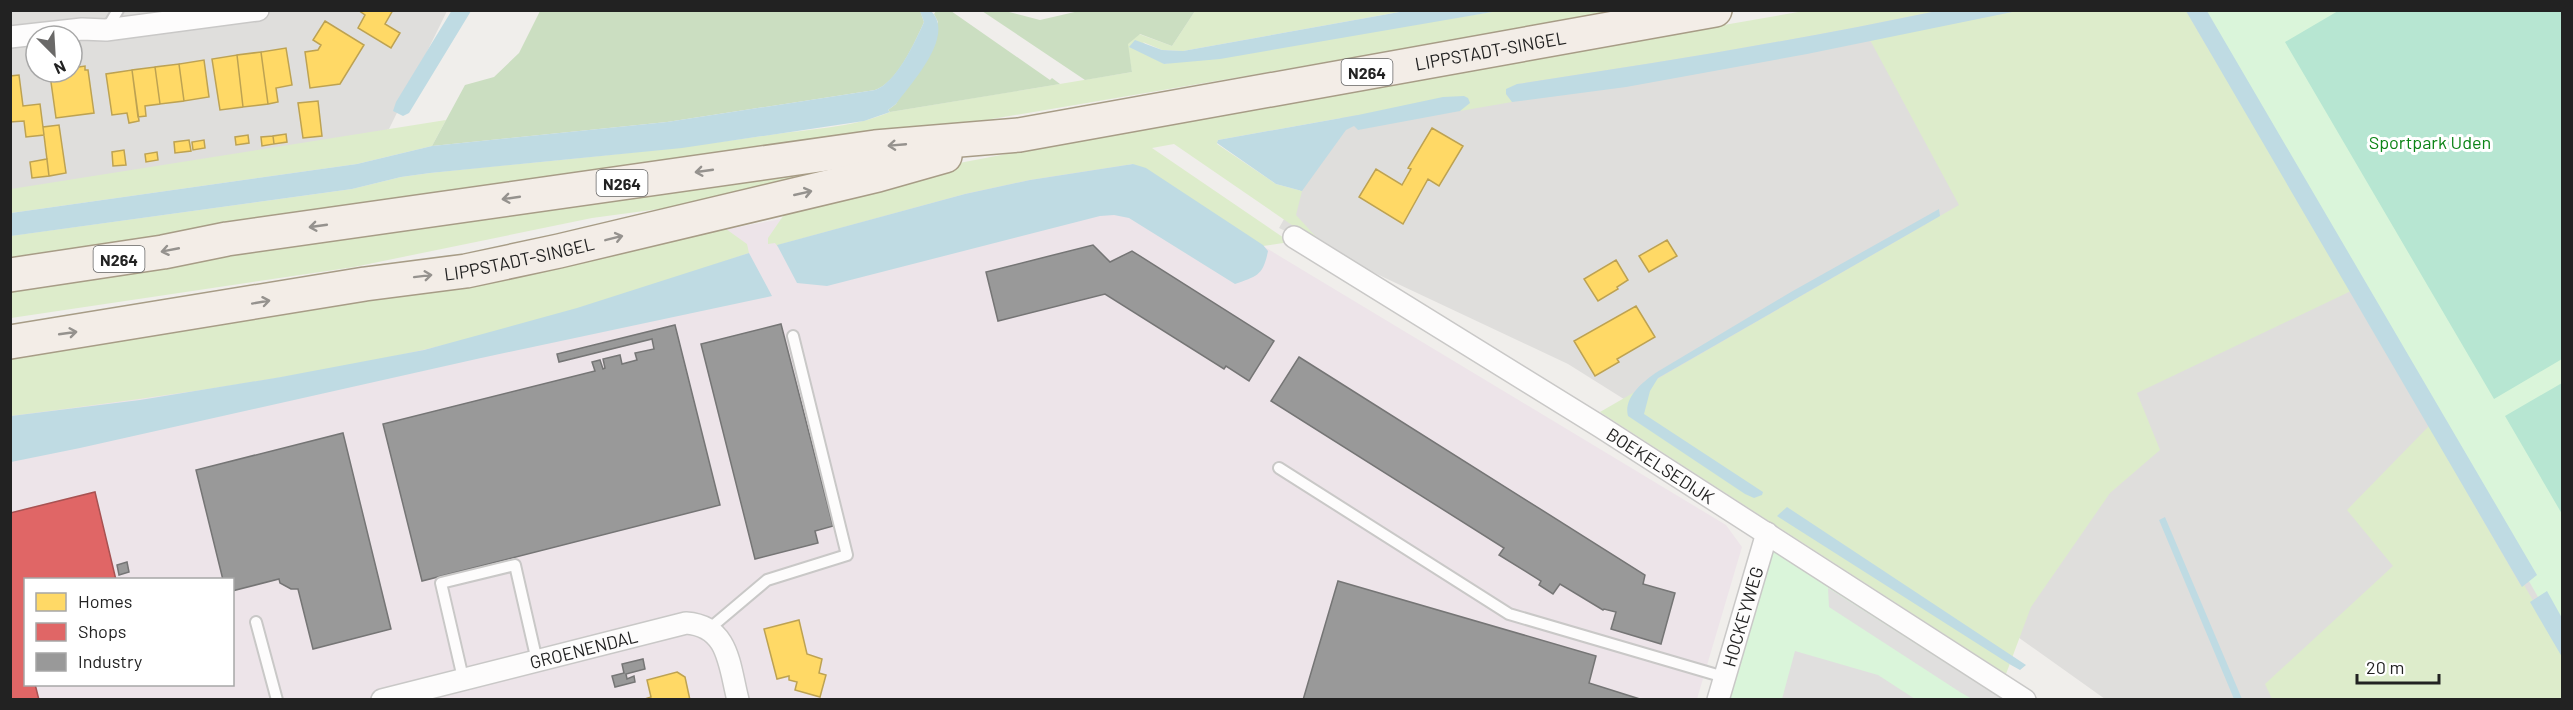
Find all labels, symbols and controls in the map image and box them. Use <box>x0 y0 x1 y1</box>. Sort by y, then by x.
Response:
north arrow <box>24 24 84 84</box>
street label: LIPPSTADT-SINGEL <box>1413 26 1568 75</box>
text: N <box>52 57 69 79</box>
road number: N264 <box>1342 59 1392 85</box>
park label: Sportpark Uden <box>2369 131 2491 153</box>
one-way arrow <box>888 140 908 151</box>
one-way arrow <box>695 166 715 177</box>
road number: N264 <box>596 170 648 196</box>
one-way arrow <box>793 186 812 198</box>
one-way arrow <box>502 193 522 204</box>
one-way arrow <box>309 220 328 231</box>
street label: LIPPSTADT-SINGEL <box>443 232 596 285</box>
one-way arrow <box>604 232 623 244</box>
one-way arrow <box>160 245 179 257</box>
road number: N264 <box>94 246 144 272</box>
one-way arrow <box>412 271 432 282</box>
one-way arrow <box>250 296 270 307</box>
one-way arrow <box>58 328 78 339</box>
street label: BOEKELSEDIJK <box>1603 423 1719 508</box>
street label: HOCKEYWEG <box>1717 564 1768 669</box>
legend <box>24 578 234 686</box>
text: Homes <box>78 590 132 612</box>
text: Shops <box>78 620 127 642</box>
street label: GROENENDAL <box>527 625 640 673</box>
scale bar <box>2357 647 2440 685</box>
text: Industry <box>78 650 142 672</box>
text: 20 m <box>2366 656 2404 678</box>

